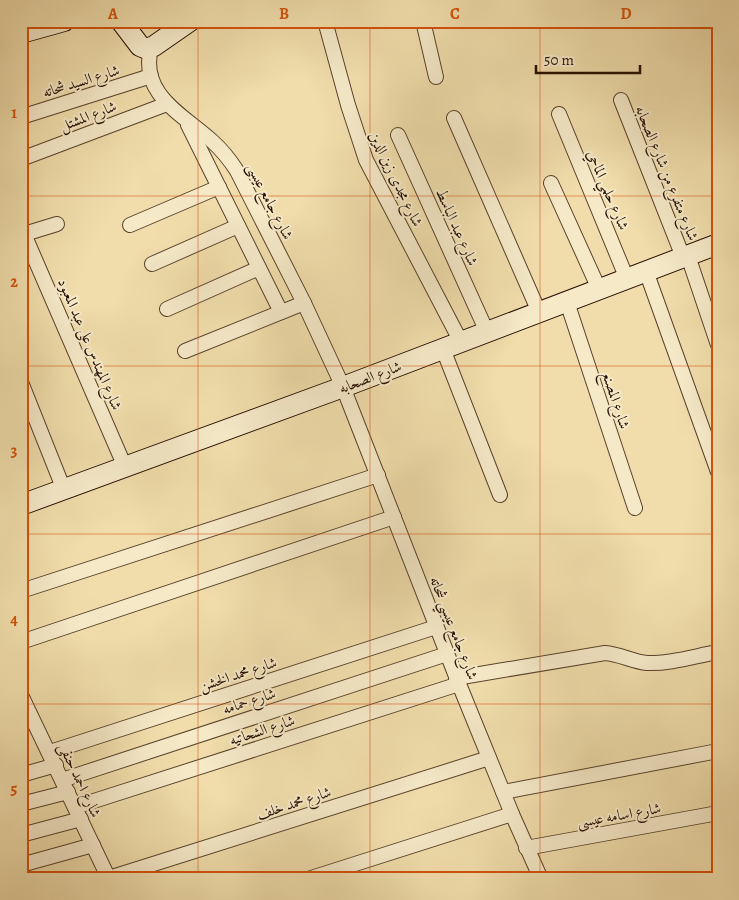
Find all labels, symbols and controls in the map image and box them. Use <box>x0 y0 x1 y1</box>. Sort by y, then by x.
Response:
text: A <box>107 3 119 25</box>
text: B <box>279 3 289 25</box>
text: C <box>450 3 460 25</box>
text: D <box>620 3 632 25</box>
scale bar <box>536 42 640 74</box>
text: 50 m <box>544 50 574 70</box>
street label: شارع السيد شحاته <box>40 60 123 105</box>
street label: شارع المشتل <box>57 96 120 139</box>
text: 1 <box>11 102 17 124</box>
street label: شارع متفرع من شارع الصحابه <box>628 102 703 245</box>
street label: شارع مجدى زين الدين <box>362 128 428 231</box>
street label: شارع حلمي الماحي <box>578 147 634 235</box>
street label: شارع جامع عيسى <box>238 159 298 245</box>
street label: شارع عبد الباسط <box>428 185 483 270</box>
text: 2 <box>10 271 18 293</box>
street label: شارع المهندس على عبد المعبود <box>50 275 127 414</box>
street label: شارع الصحابه <box>336 356 405 401</box>
street label: شارع المصنع <box>593 369 635 433</box>
text: 3 <box>11 440 18 462</box>
street label: شارع جامع عيسي شحاته <box>421 573 483 684</box>
text: 4 <box>10 609 18 631</box>
street label: شارع محمد الخشن <box>197 652 280 699</box>
street label: شارع حمامه <box>220 683 279 722</box>
street label: شارع الشحاتيه <box>227 710 298 753</box>
street label: شارع احمد حنفى <box>51 739 106 822</box>
text: 5 <box>11 778 18 800</box>
street label: شارع محمد خلف <box>254 782 335 827</box>
street label: شارع اسامه عيسى <box>575 798 663 835</box>

